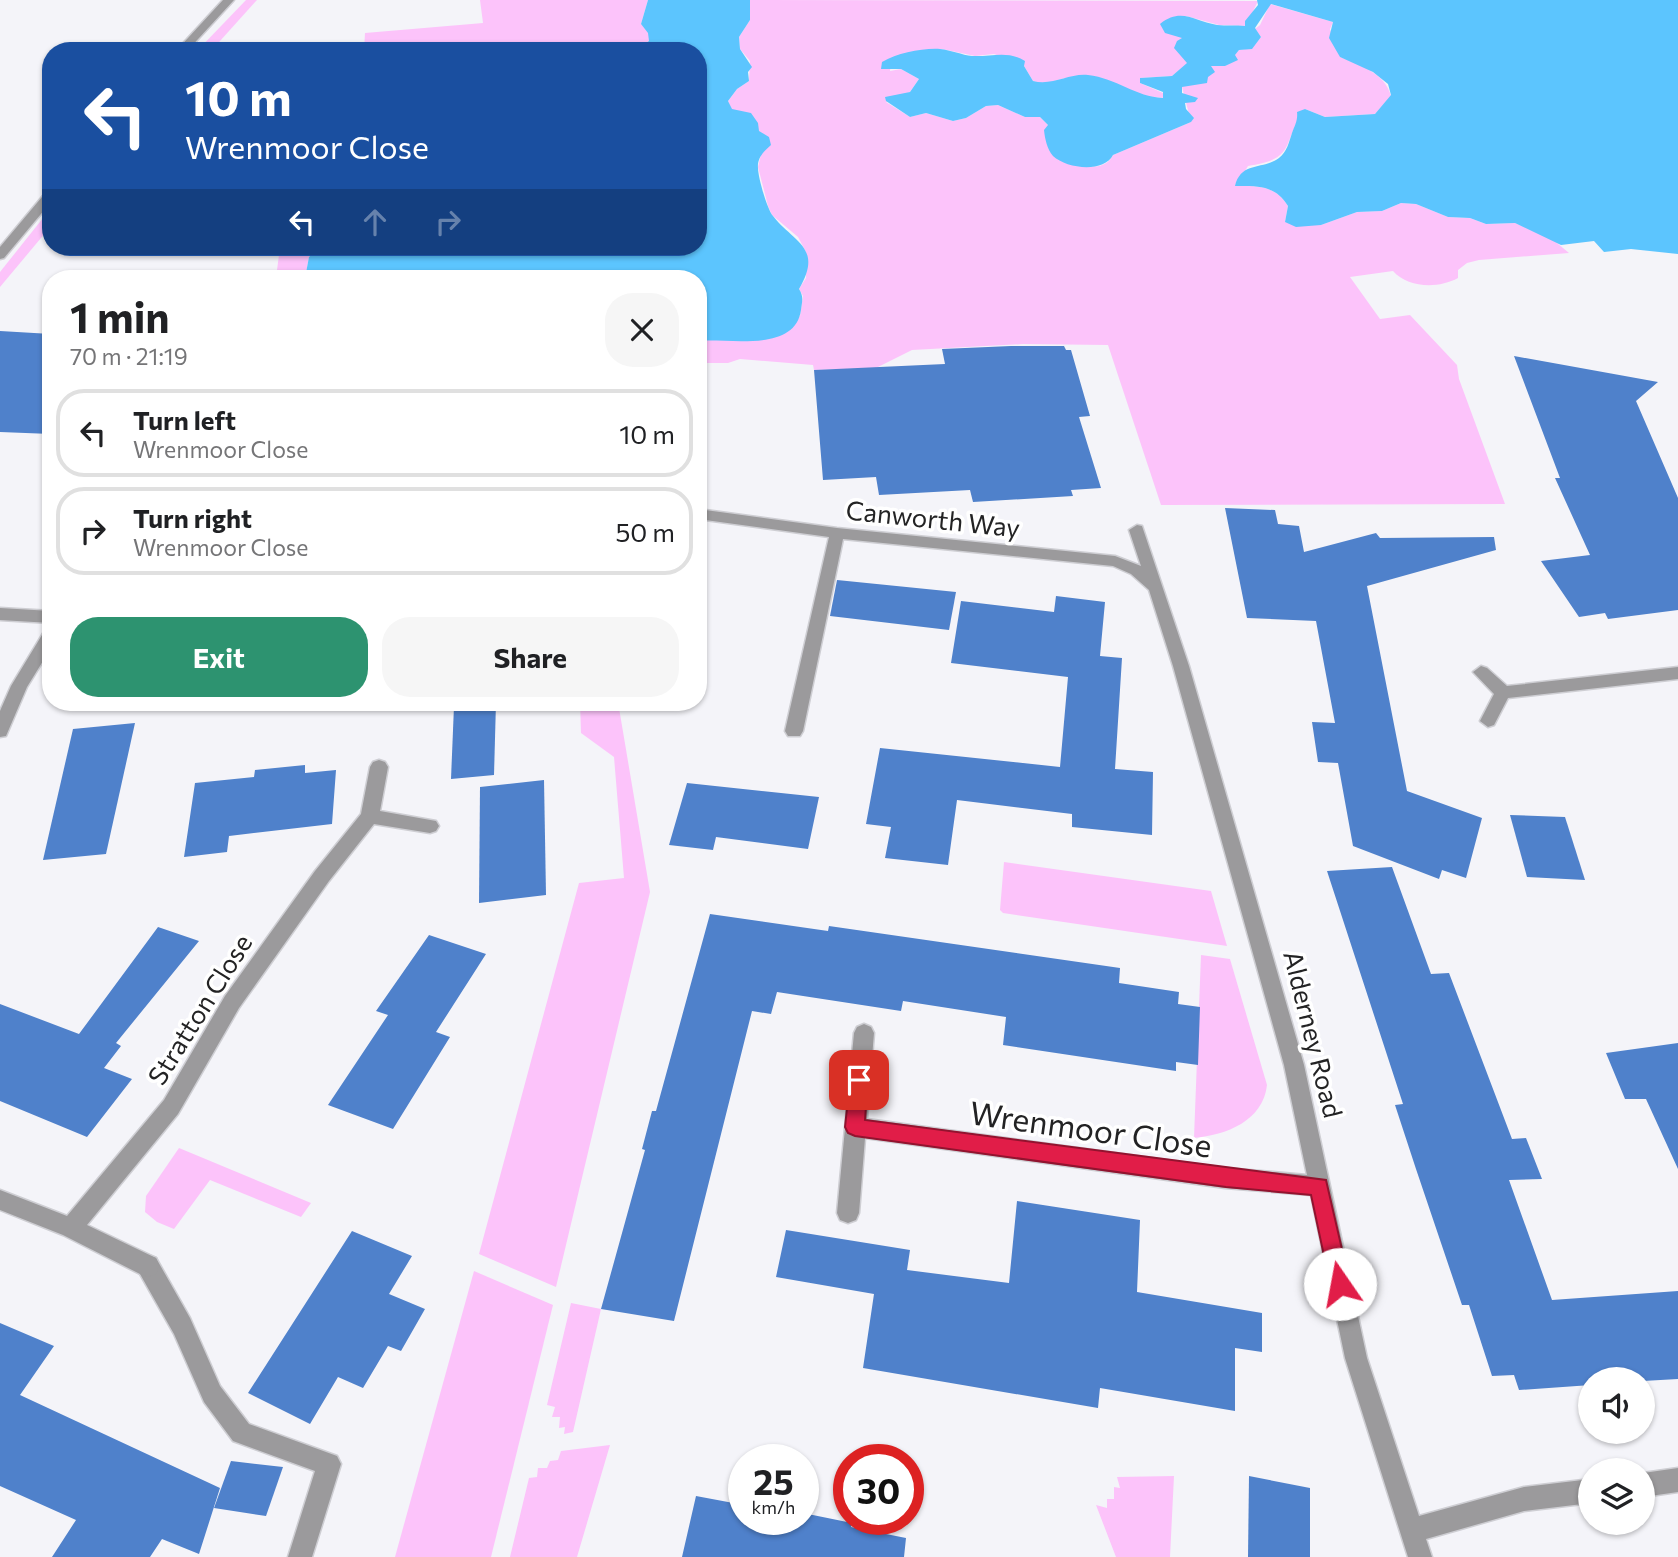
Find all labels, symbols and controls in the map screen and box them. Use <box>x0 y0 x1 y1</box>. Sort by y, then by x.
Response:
text: 10 m <box>185 66 292 126</box>
icon: left <box>70 70 161 161</box>
text: Wrenmoor Close <box>185 126 429 166</box>
icon: left <box>283 203 321 241</box>
icon: ahead <box>356 203 394 241</box>
icon: right <box>429 203 467 241</box>
text: 1 min <box>70 290 170 342</box>
button: close <box>605 293 679 367</box>
text: 70 m · 21:19 <box>70 342 188 370</box>
text: Turn left <box>133 404 236 435</box>
icon: left <box>74 414 112 452</box>
text: 10 m <box>619 418 675 449</box>
text: Wrenmoor Close <box>133 435 308 463</box>
street label: Canworth Way <box>844 493 1022 543</box>
text: Turn right <box>133 502 252 533</box>
icon: right <box>74 512 112 550</box>
text: 50 m <box>615 516 675 547</box>
text: Wrenmoor Close <box>133 533 308 561</box>
button: Exit <box>70 617 368 697</box>
button: Share <box>382 617 679 697</box>
street label: Stratton Close <box>141 928 257 1090</box>
street label: Alderney Road <box>1278 947 1350 1121</box>
pin <box>829 1050 889 1110</box>
icon: arrive <box>840 1061 878 1099</box>
street label: Wrenmoor Close <box>967 1091 1215 1165</box>
position arrow <box>1303 1247 1377 1321</box>
map controls <box>1578 1367 1655 1535</box>
button: sound <box>1578 1367 1655 1444</box>
speed limit sign: 30 <box>833 1444 924 1535</box>
button: layers <box>1578 1458 1655 1535</box>
text: 25 <box>753 1459 794 1502</box>
text: km/h <box>752 1496 795 1518</box>

